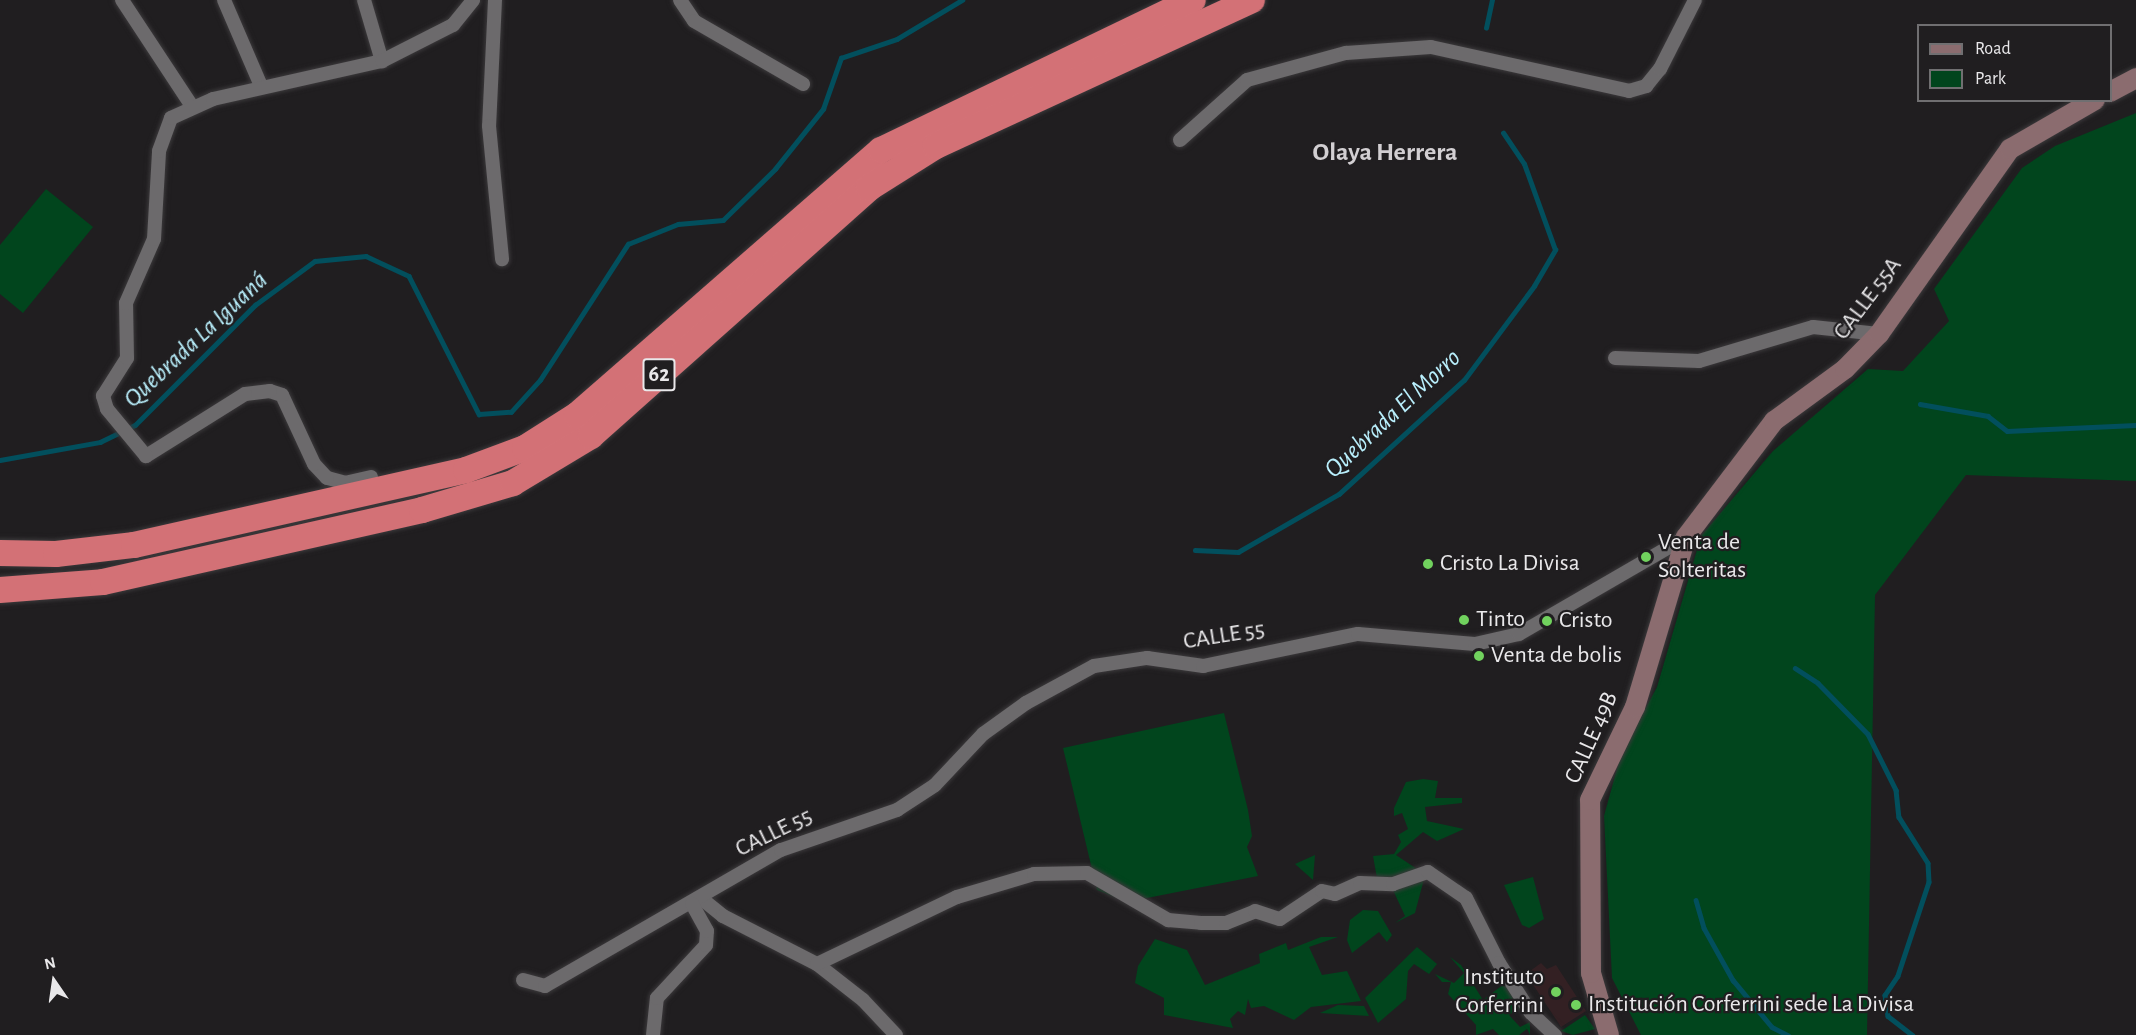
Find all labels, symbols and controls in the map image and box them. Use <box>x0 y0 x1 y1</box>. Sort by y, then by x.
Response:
legend <box>1917 24 2112 102</box>
text: Road <box>1975 40 2011 58</box>
text: Park <box>1975 70 2006 88</box>
district label: Olaya Herrera <box>1312 137 1458 169</box>
street label: CALLE 55A <box>1828 252 1908 346</box>
water label: Quebrada La Iguaná <box>117 265 275 415</box>
water label: Quebrada El Morro <box>1318 343 1468 485</box>
road number: 62 <box>642 356 676 394</box>
place label: Venta de Solteritas <box>1658 529 1746 585</box>
place label: Cristo La Divisa <box>1440 550 1580 578</box>
marker: Venta de Solteritas <box>1639 550 1653 564</box>
marker: Cristo La Divisa <box>1421 557 1435 571</box>
place label: Tinto <box>1476 606 1525 634</box>
place label: Cristo <box>1559 607 1613 635</box>
marker: Tinto <box>1457 613 1471 627</box>
marker: Cristo <box>1540 614 1554 628</box>
street label: CALLE 55 <box>1181 615 1267 657</box>
place label: Venta de bolis <box>1491 642 1622 670</box>
marker: Venta de bolis <box>1472 649 1486 663</box>
street label: CALLE 49B <box>1559 688 1625 788</box>
street label: CALLE 55 <box>731 802 817 864</box>
north arrow <box>24 951 84 1011</box>
text: N <box>43 954 57 973</box>
place label: Instituto Corferrini <box>1455 964 1544 1020</box>
marker: Instituto Corferrini <box>1549 985 1563 999</box>
place label: Institución Corferrini sede La Divisa <box>1588 991 1914 1019</box>
marker: Institución Corferrini sede La Divisa <box>1569 998 1583 1012</box>

